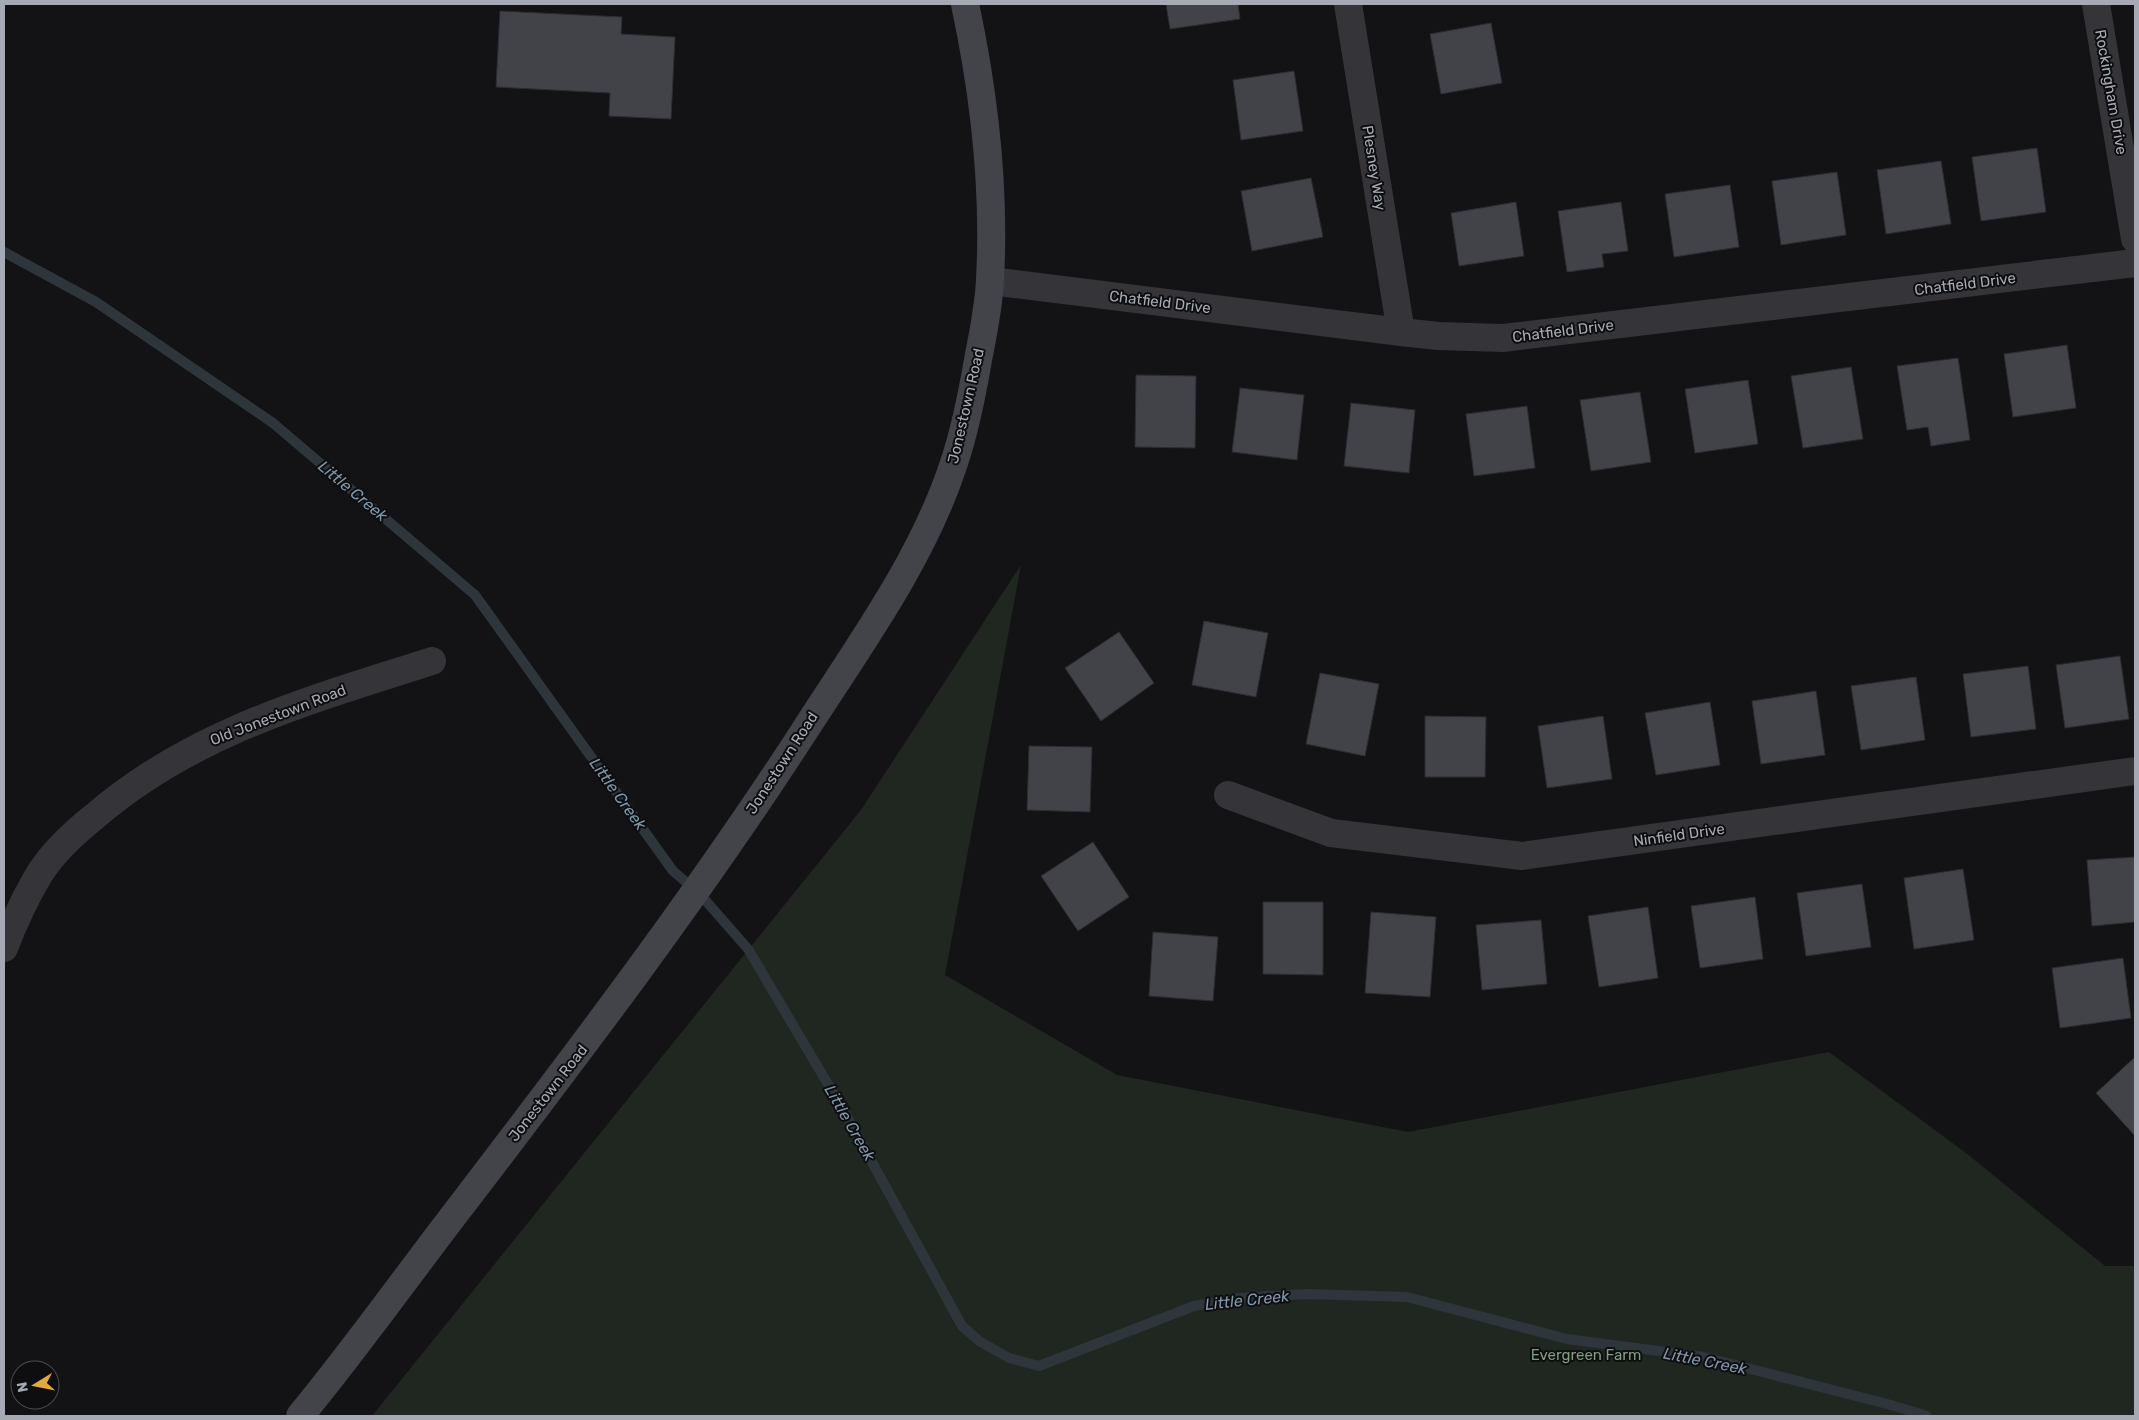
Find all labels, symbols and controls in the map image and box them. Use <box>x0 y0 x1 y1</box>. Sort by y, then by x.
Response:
street label: Rockingham Drive <box>2091 28 2131 156</box>
street label: Plesney Way <box>1358 124 1390 212</box>
street label: Chatfield Drive <box>1913 269 2017 299</box>
street label: Chatfield Drive <box>1108 287 1212 317</box>
street label: Chatfield Drive <box>1511 316 1615 346</box>
street label: Jonestown Road <box>944 347 988 465</box>
water label: Little Creek <box>314 457 392 526</box>
street label: Old Jonestown Road <box>207 681 349 749</box>
street label: Jonestown Road <box>742 709 822 817</box>
water label: Little Creek <box>585 754 651 834</box>
street label: Ninfield Drive <box>1632 820 1726 850</box>
street label: Jonestown Road <box>505 1041 591 1145</box>
water label: Little Creek <box>821 1082 880 1165</box>
water label: Little Creek <box>1204 1286 1291 1314</box>
water label: Little Creek <box>1662 1344 1749 1379</box>
park label: Evergreen Farm <box>1531 1346 1641 1364</box>
north arrow <box>10 1360 60 1410</box>
text: N <box>13 1381 32 1394</box>

